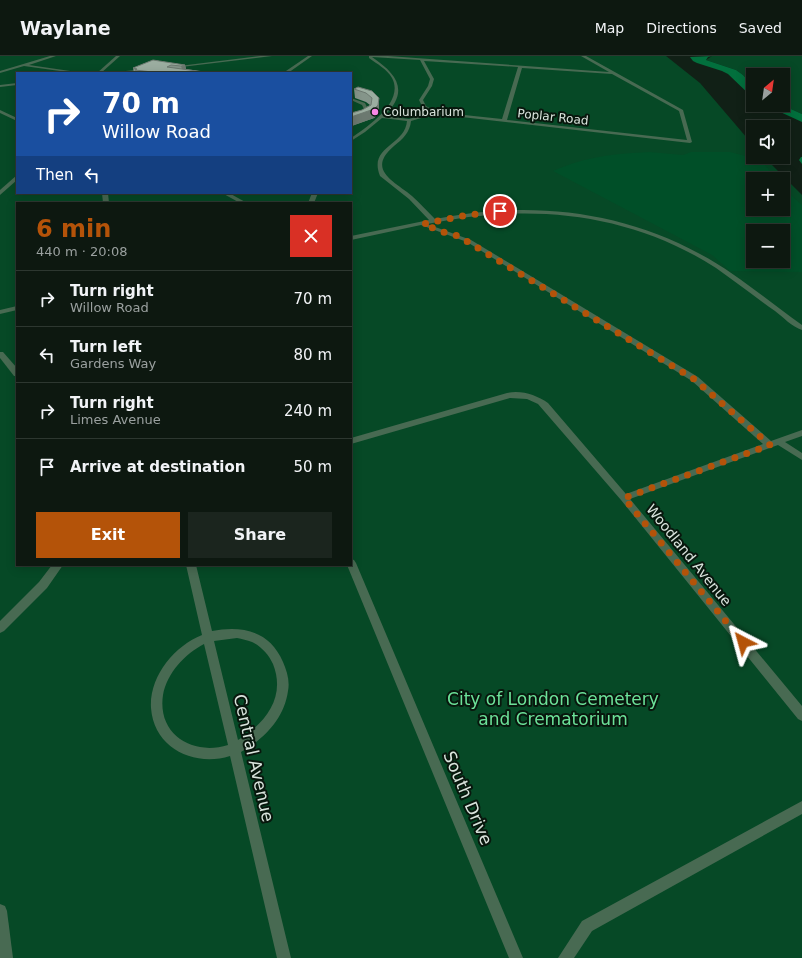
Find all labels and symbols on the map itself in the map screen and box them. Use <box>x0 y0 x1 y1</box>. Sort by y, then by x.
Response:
north arrow <box>746 68 790 112</box>
place label: Columbarium <box>383 105 464 119</box>
street label: Poplar Road <box>517 106 589 128</box>
marker: Columbarium <box>370 107 380 117</box>
pin <box>483 194 517 228</box>
street label: Woodland Avenue <box>643 501 735 609</box>
position arrow <box>722 621 764 663</box>
park label: City of London Cemetery and Crematorium <box>447 689 659 729</box>
street label: Central Avenue <box>230 692 278 824</box>
street label: South Drive <box>439 748 497 848</box>

